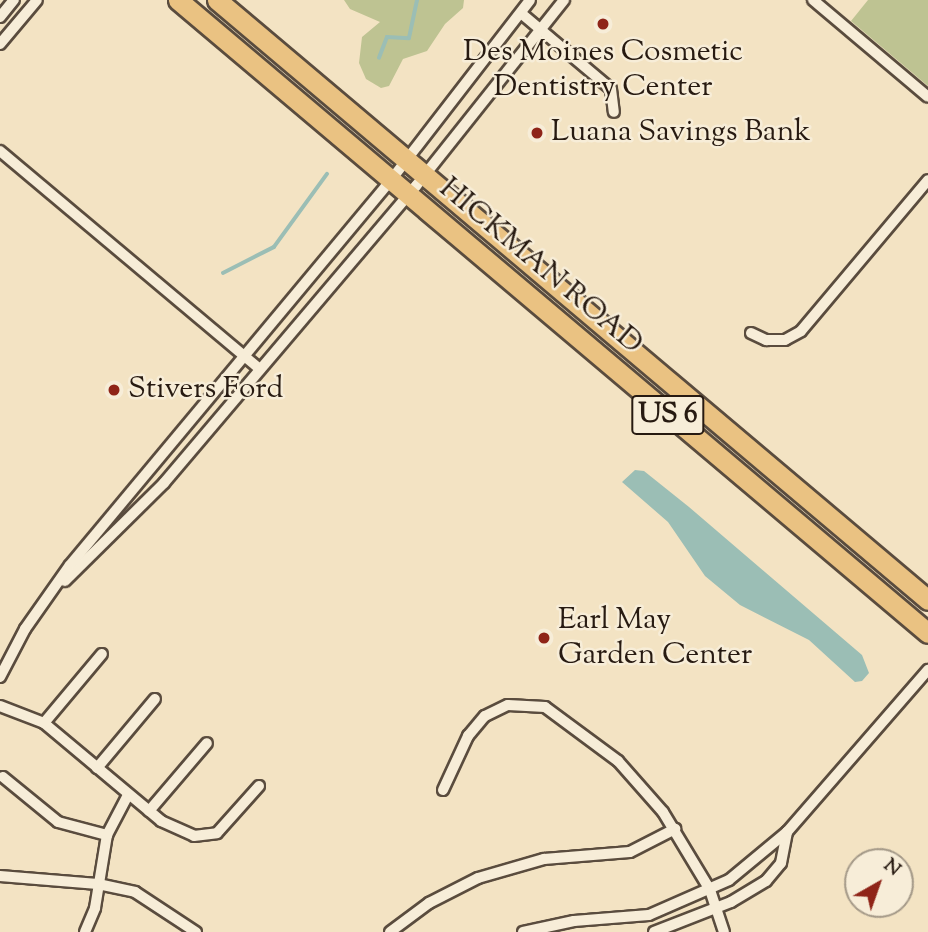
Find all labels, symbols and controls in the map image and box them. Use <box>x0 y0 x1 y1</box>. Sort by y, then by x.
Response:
marker: Des Moines Cosmetic Dentistry Center <box>595 16 611 32</box>
place label: Des Moines Cosmetic Dentistry Center <box>463 35 743 105</box>
place label: Luana Savings Bank <box>551 115 811 151</box>
marker: Luana Savings Bank <box>529 125 545 141</box>
street label: HICKMAN ROAD <box>431 171 649 363</box>
place label: Stivers Ford <box>128 372 284 408</box>
marker: Stivers Ford <box>106 382 122 398</box>
road number: US 6 <box>631 390 705 440</box>
place label: Earl May Garden Center <box>558 603 752 674</box>
marker: Earl May Garden Center <box>536 630 552 646</box>
north arrow <box>844 848 914 918</box>
text: N <box>877 853 906 883</box>

